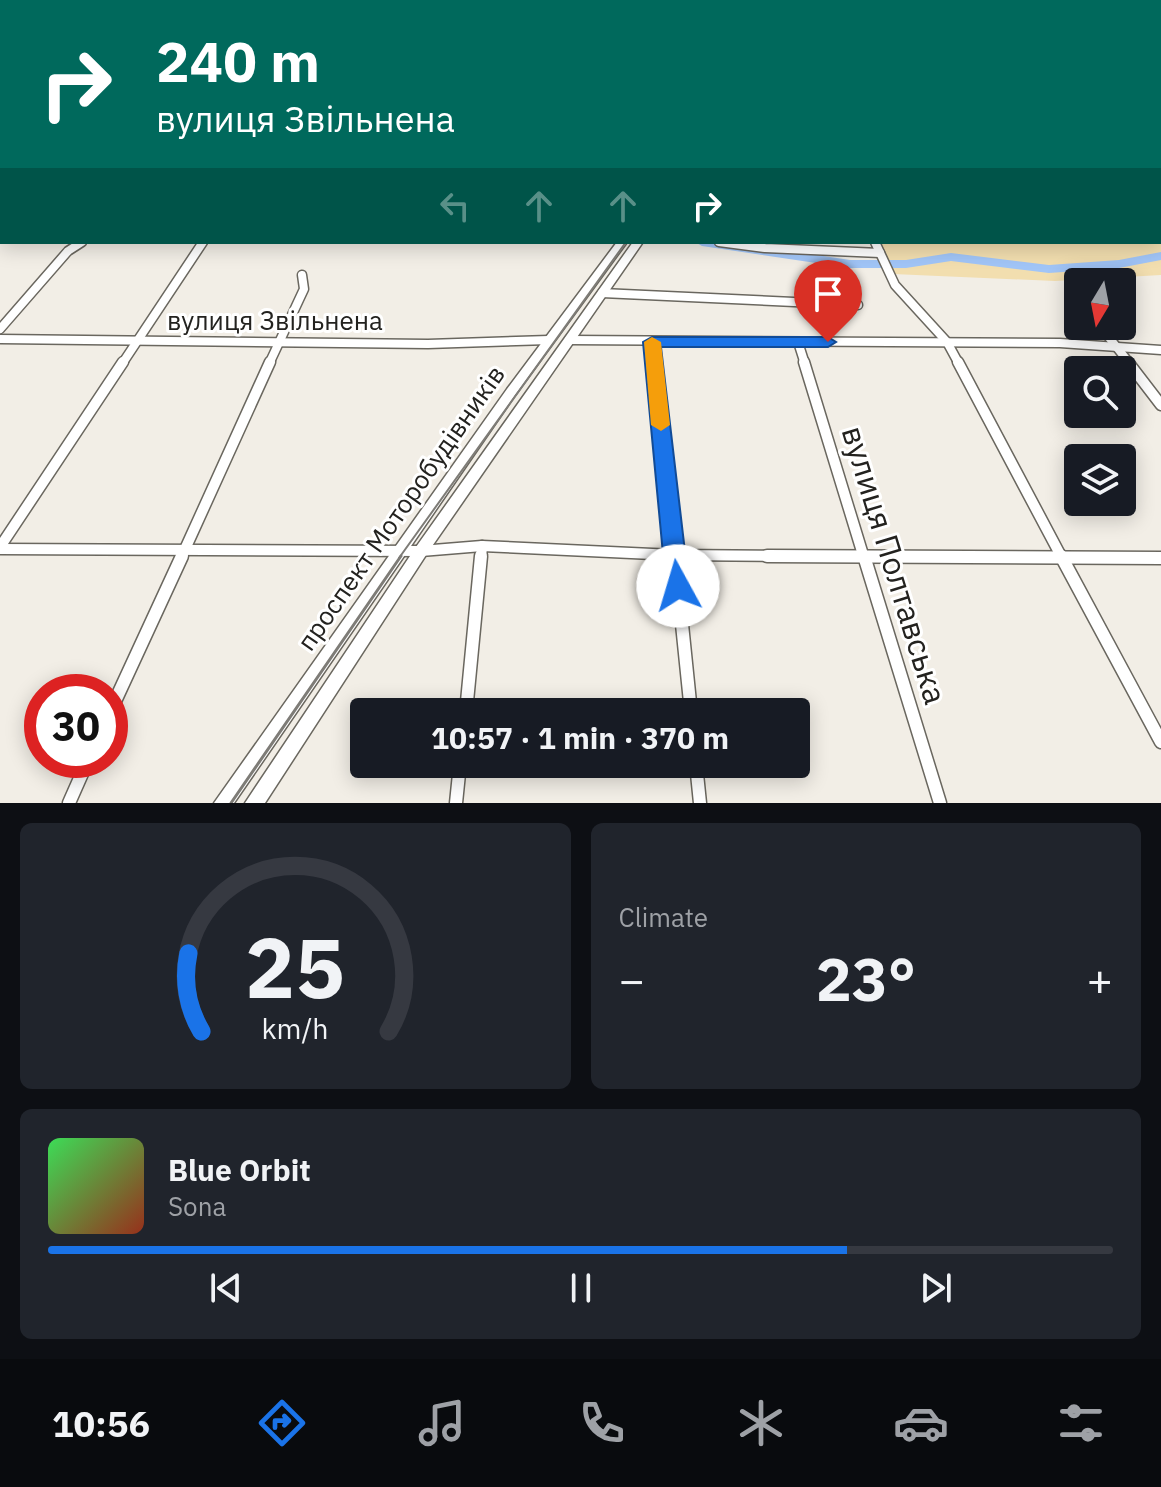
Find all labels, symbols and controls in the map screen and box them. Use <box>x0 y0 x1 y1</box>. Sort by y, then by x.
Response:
text: 240 m <box>156 25 320 97</box>
icon: right <box>24 32 128 136</box>
text: вулиця Звільнена <box>156 95 455 142</box>
icon: left <box>433 184 477 228</box>
icon: ahead <box>517 184 561 228</box>
icon: ahead <box>601 184 645 228</box>
icon: right <box>685 184 729 228</box>
pin <box>794 260 862 342</box>
north arrow <box>1064 268 1136 340</box>
map controls <box>1064 268 1136 516</box>
icon: arrive <box>806 272 850 316</box>
street label: вулиця Звільнена <box>167 303 383 337</box>
button: search <box>1064 356 1136 428</box>
street label: проспект Моторобудівників <box>289 358 512 657</box>
street label: вулиця Полтавська <box>833 421 957 709</box>
button: layers <box>1064 444 1136 516</box>
position arrow <box>636 544 720 628</box>
speed limit sign: 30 <box>24 674 128 778</box>
text: 10:57 · 1 min · 370 m <box>431 718 729 757</box>
text: Climate <box>619 900 708 934</box>
text: 25 <box>245 913 345 1021</box>
text: 23° <box>816 939 916 1018</box>
text: − <box>619 951 645 1008</box>
text: + <box>1087 951 1113 1008</box>
text: km/h <box>262 1010 329 1047</box>
text: Blue Orbit <box>168 1150 311 1189</box>
text: Sona <box>168 1189 226 1223</box>
icon: previous <box>204 1266 248 1310</box>
icon: pause <box>559 1266 603 1310</box>
icon: next <box>914 1266 958 1310</box>
icon: directions <box>254 1395 310 1451</box>
icon: music <box>414 1395 470 1451</box>
icon: phone <box>574 1395 630 1451</box>
icon: climate <box>733 1395 789 1451</box>
icon: car <box>893 1395 949 1451</box>
icon: filters <box>1053 1395 1109 1451</box>
text: 10:56 <box>52 1400 150 1447</box>

